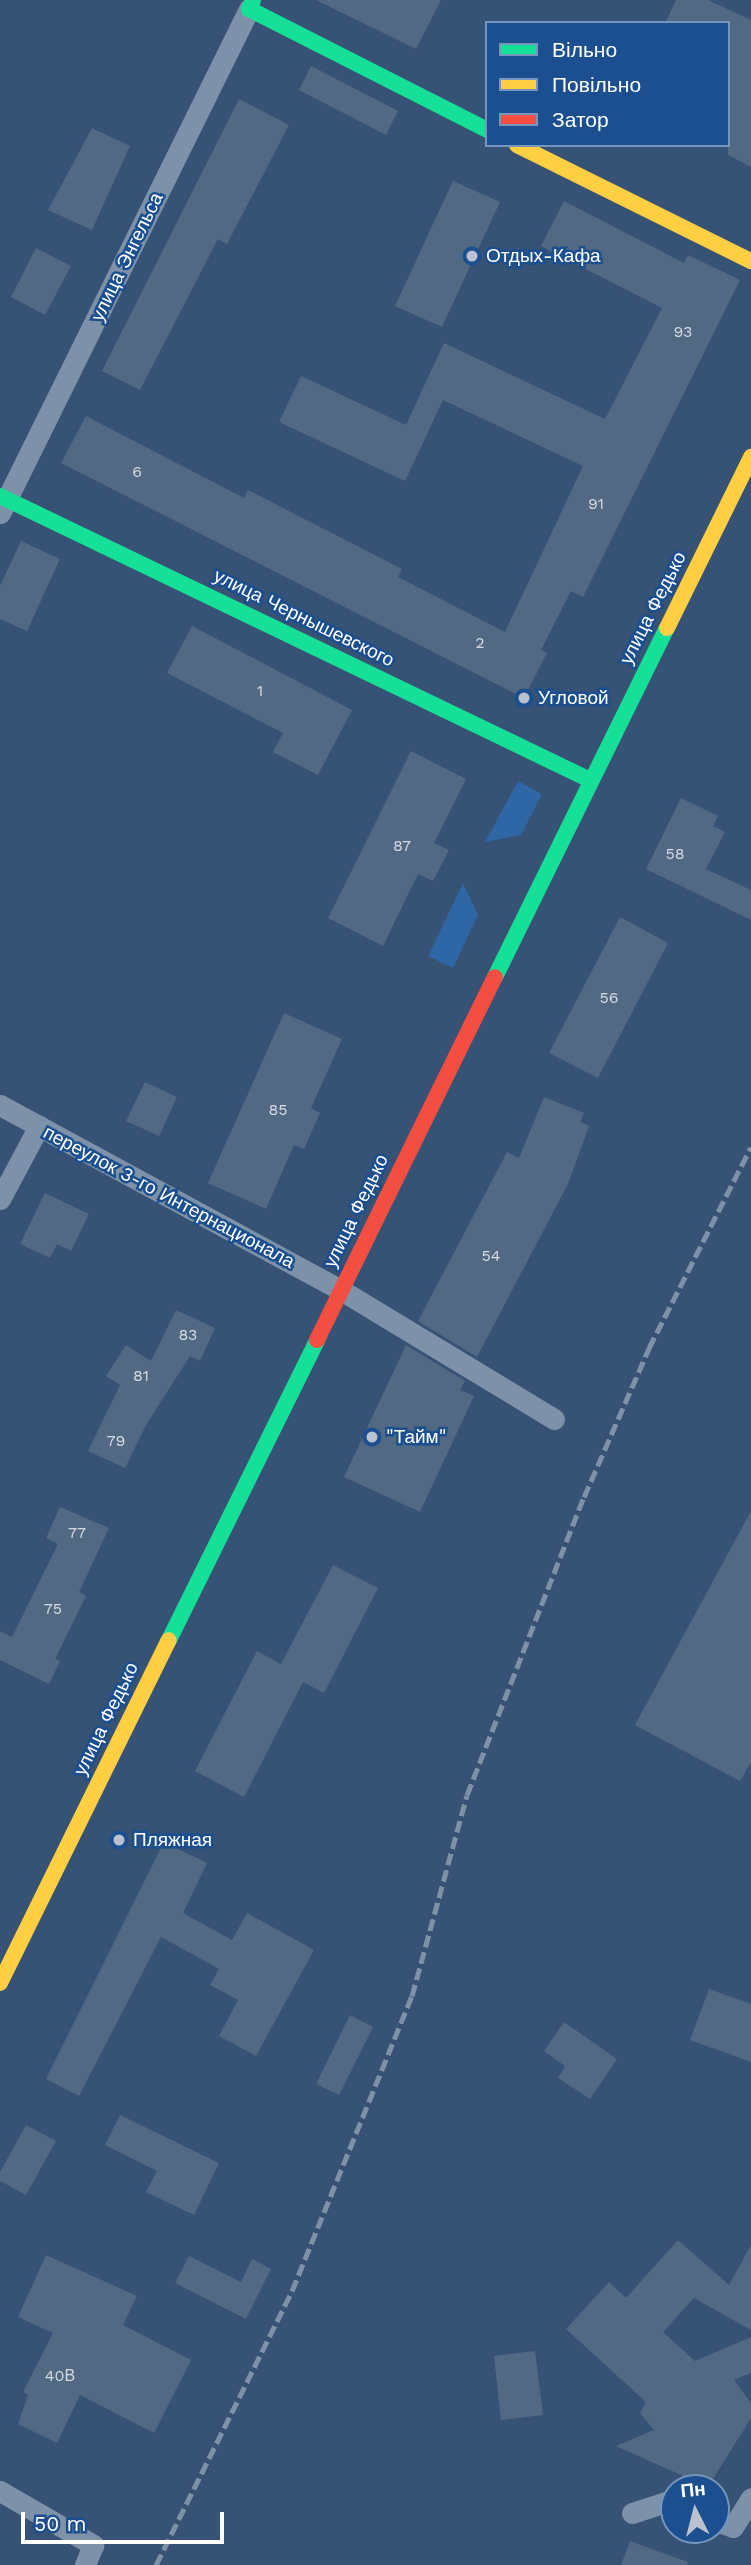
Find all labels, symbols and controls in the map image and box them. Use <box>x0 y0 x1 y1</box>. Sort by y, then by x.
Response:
legend <box>485 21 730 147</box>
text: Вільно <box>552 37 617 62</box>
text: Повільно <box>552 72 641 97</box>
text: Затор <box>552 107 609 132</box>
street label: улица Энгельса <box>86 189 168 325</box>
place label: Отдых-Кафа <box>486 245 601 267</box>
marker: Отдых-Кафа <box>464 248 480 264</box>
house number: 93 <box>674 322 692 342</box>
house number: 6 <box>132 462 142 482</box>
house number: 91 <box>588 494 604 514</box>
street label: улица Федько <box>615 548 691 668</box>
street label: улица Чернышевского <box>210 564 398 672</box>
house number: 2 <box>475 633 485 653</box>
house number: 1 <box>257 681 263 701</box>
place label: Угловой <box>538 687 609 709</box>
marker: Угловой <box>516 690 532 706</box>
house number: 87 <box>393 836 411 856</box>
house number: 58 <box>665 844 685 864</box>
house number: 56 <box>599 988 619 1008</box>
house number: 85 <box>268 1100 288 1120</box>
street label: переулок 3-го Интернационала <box>39 1121 299 1273</box>
street label: улица Федько <box>319 1151 393 1271</box>
house number: 54 <box>481 1246 501 1266</box>
house number: 83 <box>179 1325 197 1345</box>
house number: 81 <box>133 1366 149 1386</box>
place label: "Тайм" <box>386 1426 446 1448</box>
marker: "Тайм" <box>364 1429 380 1445</box>
house number: 79 <box>107 1431 125 1451</box>
house number: 77 <box>68 1523 86 1543</box>
house number: 75 <box>44 1599 62 1619</box>
street label: улица Федько <box>69 1659 143 1779</box>
place label: Пляжная <box>133 1829 212 1851</box>
marker: Пляжная <box>111 1832 127 1848</box>
house number: 40В <box>45 2366 75 2386</box>
north arrow <box>660 2474 730 2544</box>
text: Пн <box>679 2477 707 2502</box>
scale bar <box>24 2498 228 2542</box>
text: 50 m <box>34 2511 86 2536</box>

